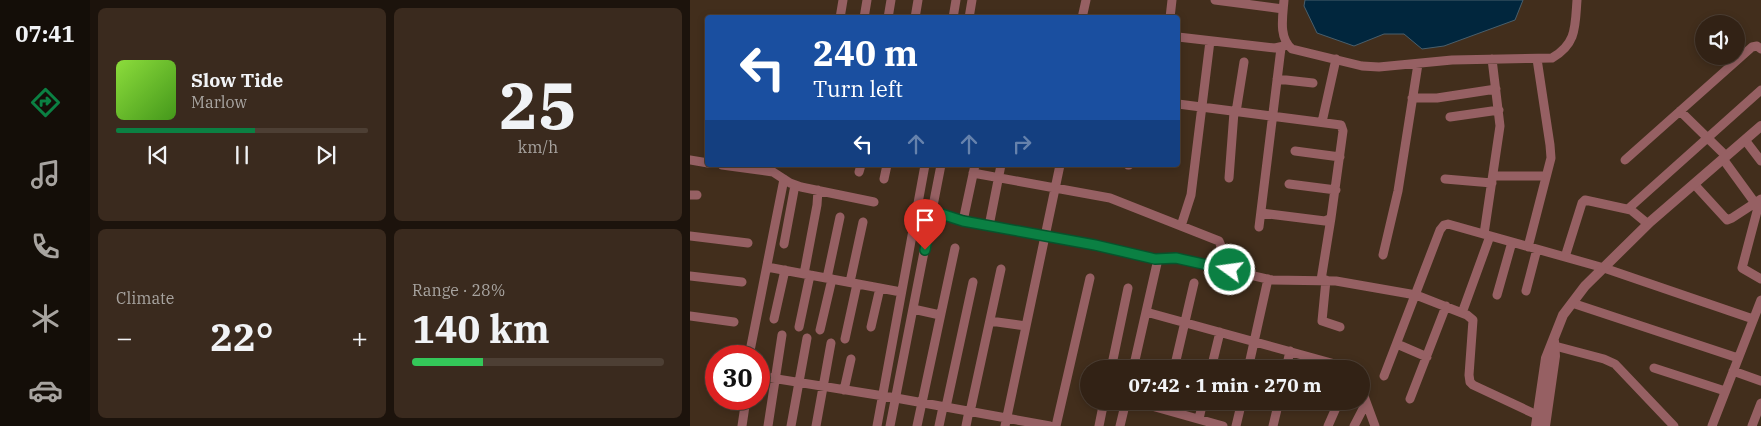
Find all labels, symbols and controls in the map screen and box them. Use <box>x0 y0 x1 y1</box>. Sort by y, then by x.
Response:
map controls <box>1695 15 1745 65</box>
button: sound <box>1695 15 1745 65</box>
text: 07:41 <box>15 19 75 48</box>
text: 240 m <box>813 30 918 76</box>
icon: left <box>730 35 795 100</box>
text: 25 <box>499 62 577 147</box>
text: Slow Tide <box>191 68 283 92</box>
text: Turn left <box>813 74 903 103</box>
icon: directions <box>28 85 63 120</box>
text: Marlow <box>191 92 247 112</box>
icon: left <box>849 130 877 158</box>
icon: ahead <box>902 130 930 158</box>
icon: ahead <box>955 130 983 158</box>
icon: right <box>1008 130 1036 158</box>
text: km/h <box>518 137 558 157</box>
icon: previous <box>144 141 172 169</box>
icon: pause <box>228 141 256 169</box>
icon: next <box>312 141 340 169</box>
icon: music <box>28 157 63 192</box>
pin <box>904 199 946 250</box>
icon: arrive <box>911 206 939 234</box>
icon: phone <box>28 229 63 264</box>
position arrow <box>1203 243 1255 295</box>
text: Range · 28% <box>412 280 505 300</box>
text: Climate <box>116 288 174 308</box>
icon: climate <box>28 301 63 336</box>
text: 140 km <box>412 304 550 353</box>
text: 22° <box>210 312 274 361</box>
text: − <box>116 319 133 356</box>
text: + <box>351 319 368 356</box>
speed limit sign: 30 <box>705 345 770 410</box>
icon: car <box>28 373 63 408</box>
text: 07:42 · 1 min · 270 m <box>1129 373 1321 397</box>

